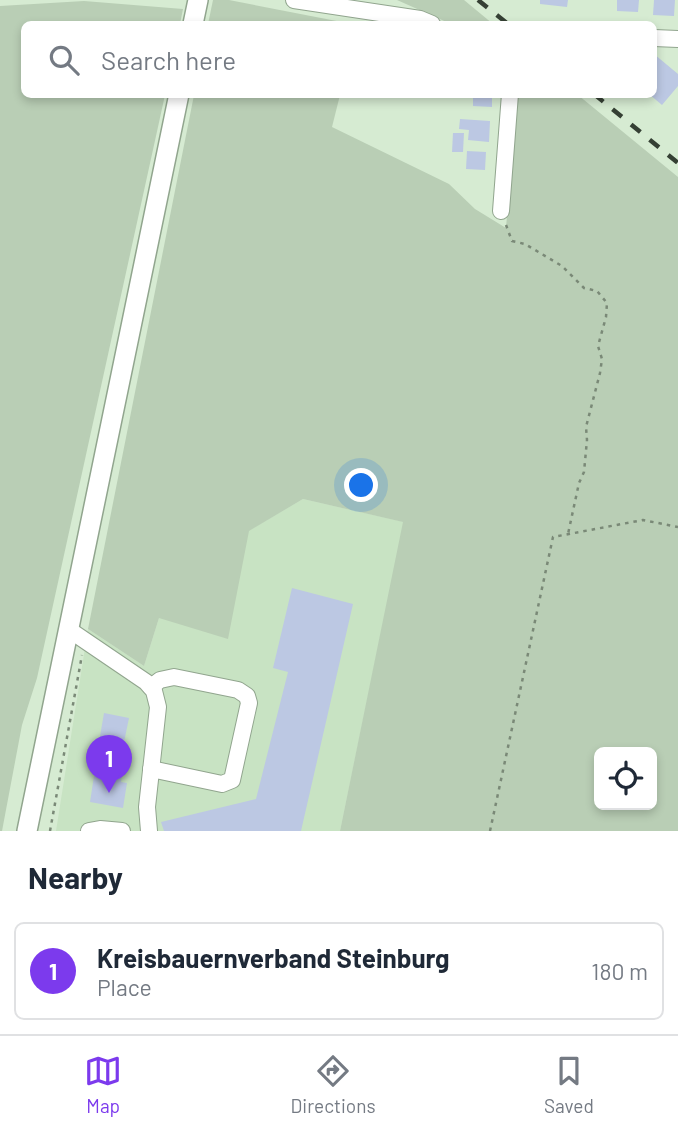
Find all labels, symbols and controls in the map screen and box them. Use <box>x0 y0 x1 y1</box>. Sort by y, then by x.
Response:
search box <box>21 21 657 98</box>
icon: search <box>45 41 83 79</box>
text: Search here <box>101 44 236 75</box>
your location <box>344 468 378 502</box>
pin: 1 <box>86 735 132 793</box>
map controls <box>594 747 657 810</box>
button: locate <box>594 747 657 810</box>
text: Nearby <box>28 859 123 895</box>
text: Kreisbauernverband Steinburg <box>97 942 449 973</box>
text: 1 <box>49 957 57 985</box>
text: 180 m <box>591 957 648 985</box>
text: Place <box>97 973 152 1001</box>
tab: Map <box>84 1052 122 1117</box>
tab: Directions <box>291 1052 376 1117</box>
tab: Saved <box>544 1052 594 1117</box>

